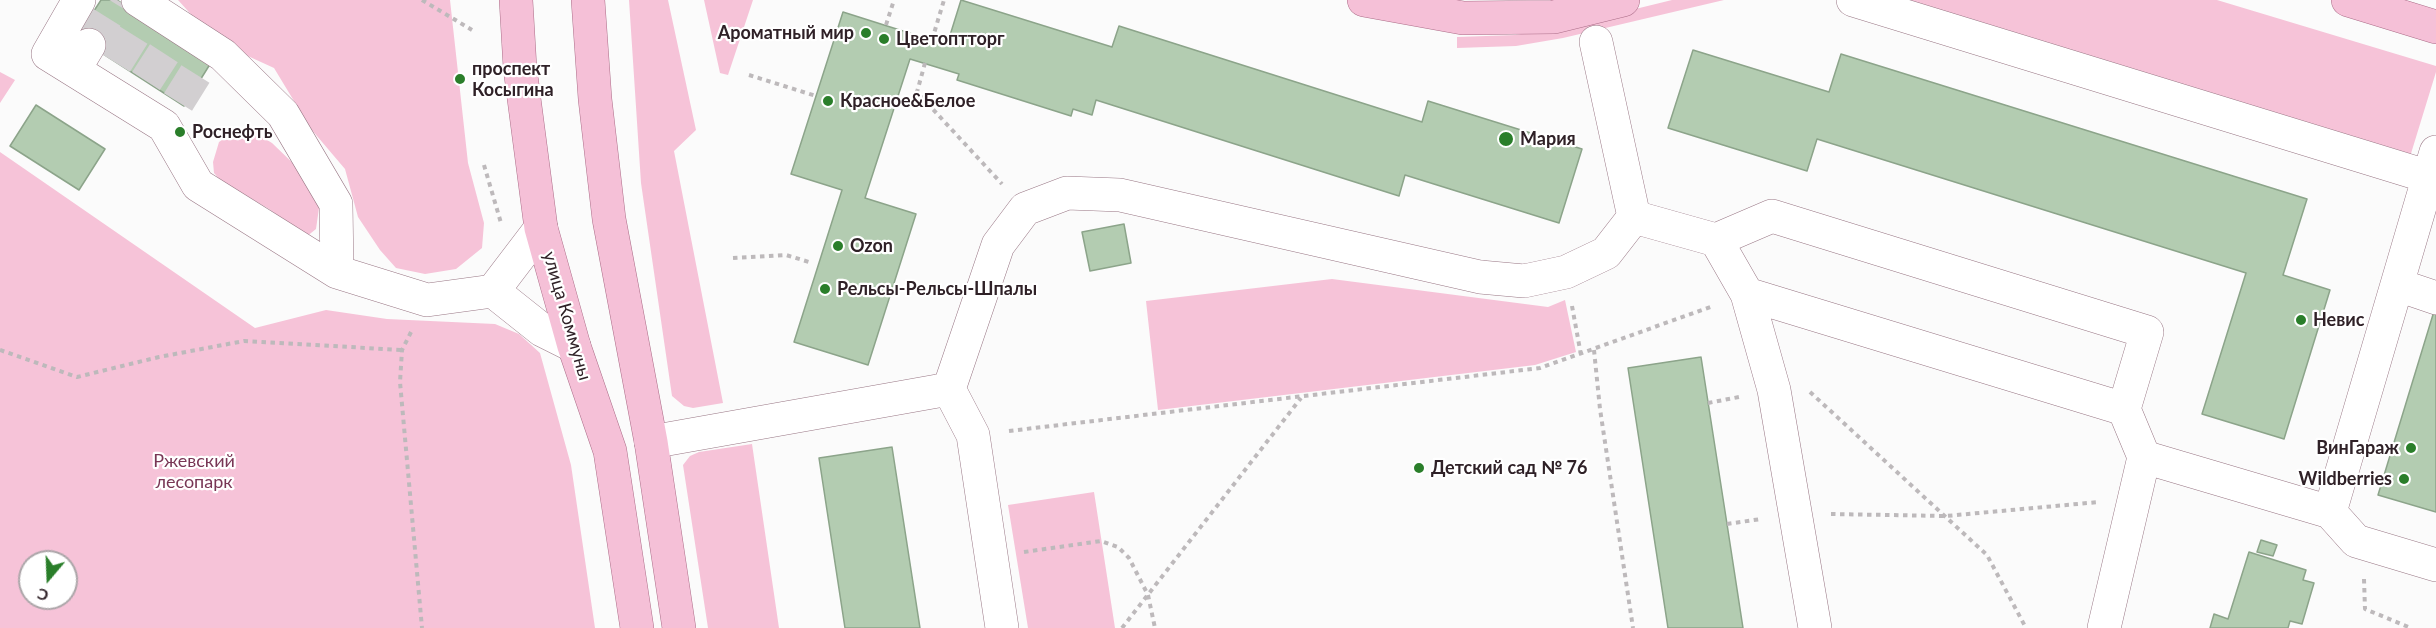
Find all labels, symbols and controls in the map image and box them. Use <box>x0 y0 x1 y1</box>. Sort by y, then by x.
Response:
place label: Ароматный мир <box>718 22 854 44</box>
marker: Ароматный мир <box>859 26 873 40</box>
place label: Цветоптторг <box>896 28 1005 50</box>
marker: Цветоптторг <box>877 32 891 46</box>
place label: проспект Косыгина <box>472 58 554 100</box>
marker: проспект Косыгина <box>453 72 467 86</box>
place label: Красное&Белое <box>840 90 975 112</box>
marker: Красное&Белое <box>821 94 835 108</box>
place label: Роснефть <box>192 121 272 143</box>
marker: Роснефть <box>173 125 187 139</box>
place label: Мария <box>1520 128 1576 150</box>
marker: Мария <box>1497 130 1515 148</box>
place label: Ozon <box>850 235 893 257</box>
marker: Ozon <box>831 239 845 253</box>
street label: улица Коммуны <box>538 249 596 383</box>
place label: Рельсы-Рельсы-Шпалы <box>837 278 1037 300</box>
marker: Рельсы-Рельсы-Шпалы <box>818 282 832 296</box>
place label: Невис <box>2313 309 2364 331</box>
marker: Невис <box>2294 313 2308 327</box>
place label: ВинГараж <box>2316 437 2399 459</box>
marker: ВинГараж <box>2404 441 2418 455</box>
park label: Ржевский лесопарк <box>153 450 235 492</box>
place label: Детский сад № 76 <box>1431 457 1587 479</box>
marker: Детский сад № 76 <box>1412 461 1426 475</box>
place label: Wildberries <box>2299 468 2392 490</box>
marker: Wildberries <box>2397 472 2411 486</box>
north arrow <box>18 550 78 610</box>
text: С <box>35 585 51 606</box>

